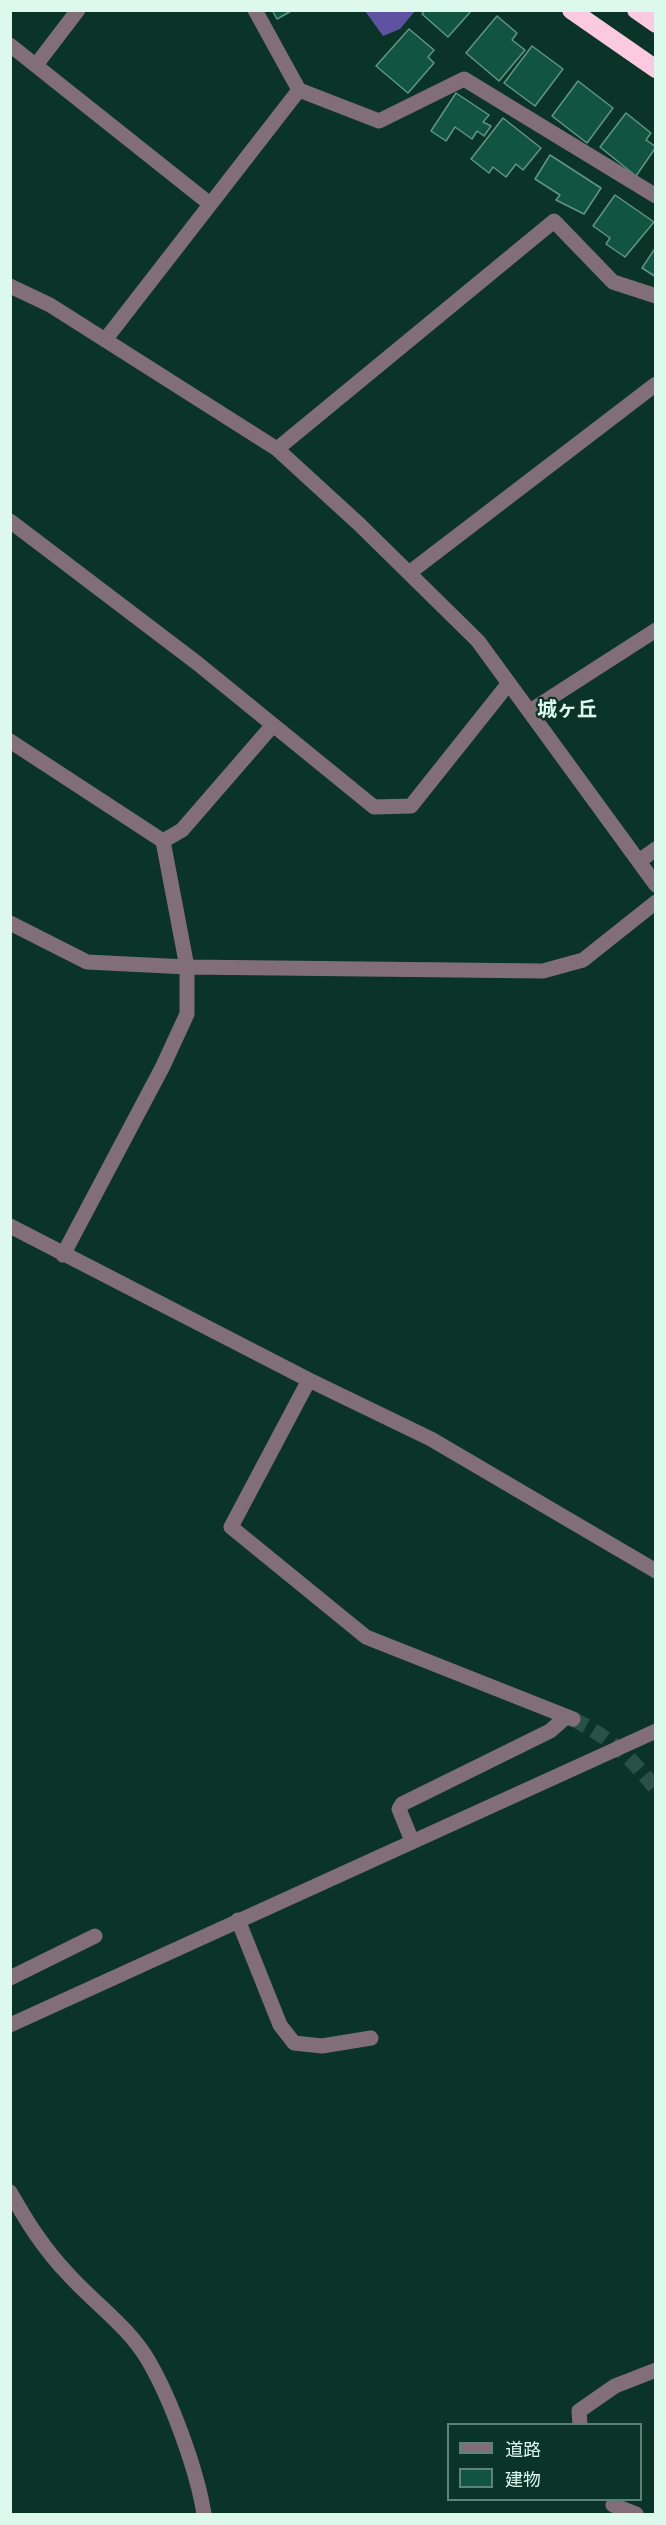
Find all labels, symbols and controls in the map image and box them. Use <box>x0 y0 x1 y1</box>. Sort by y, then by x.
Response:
district label: 城ヶ丘 <box>537 698 597 722</box>
legend <box>447 2423 642 2501</box>
text: 道路 <box>505 2438 541 2461</box>
text: 建物 <box>505 2468 541 2491</box>

